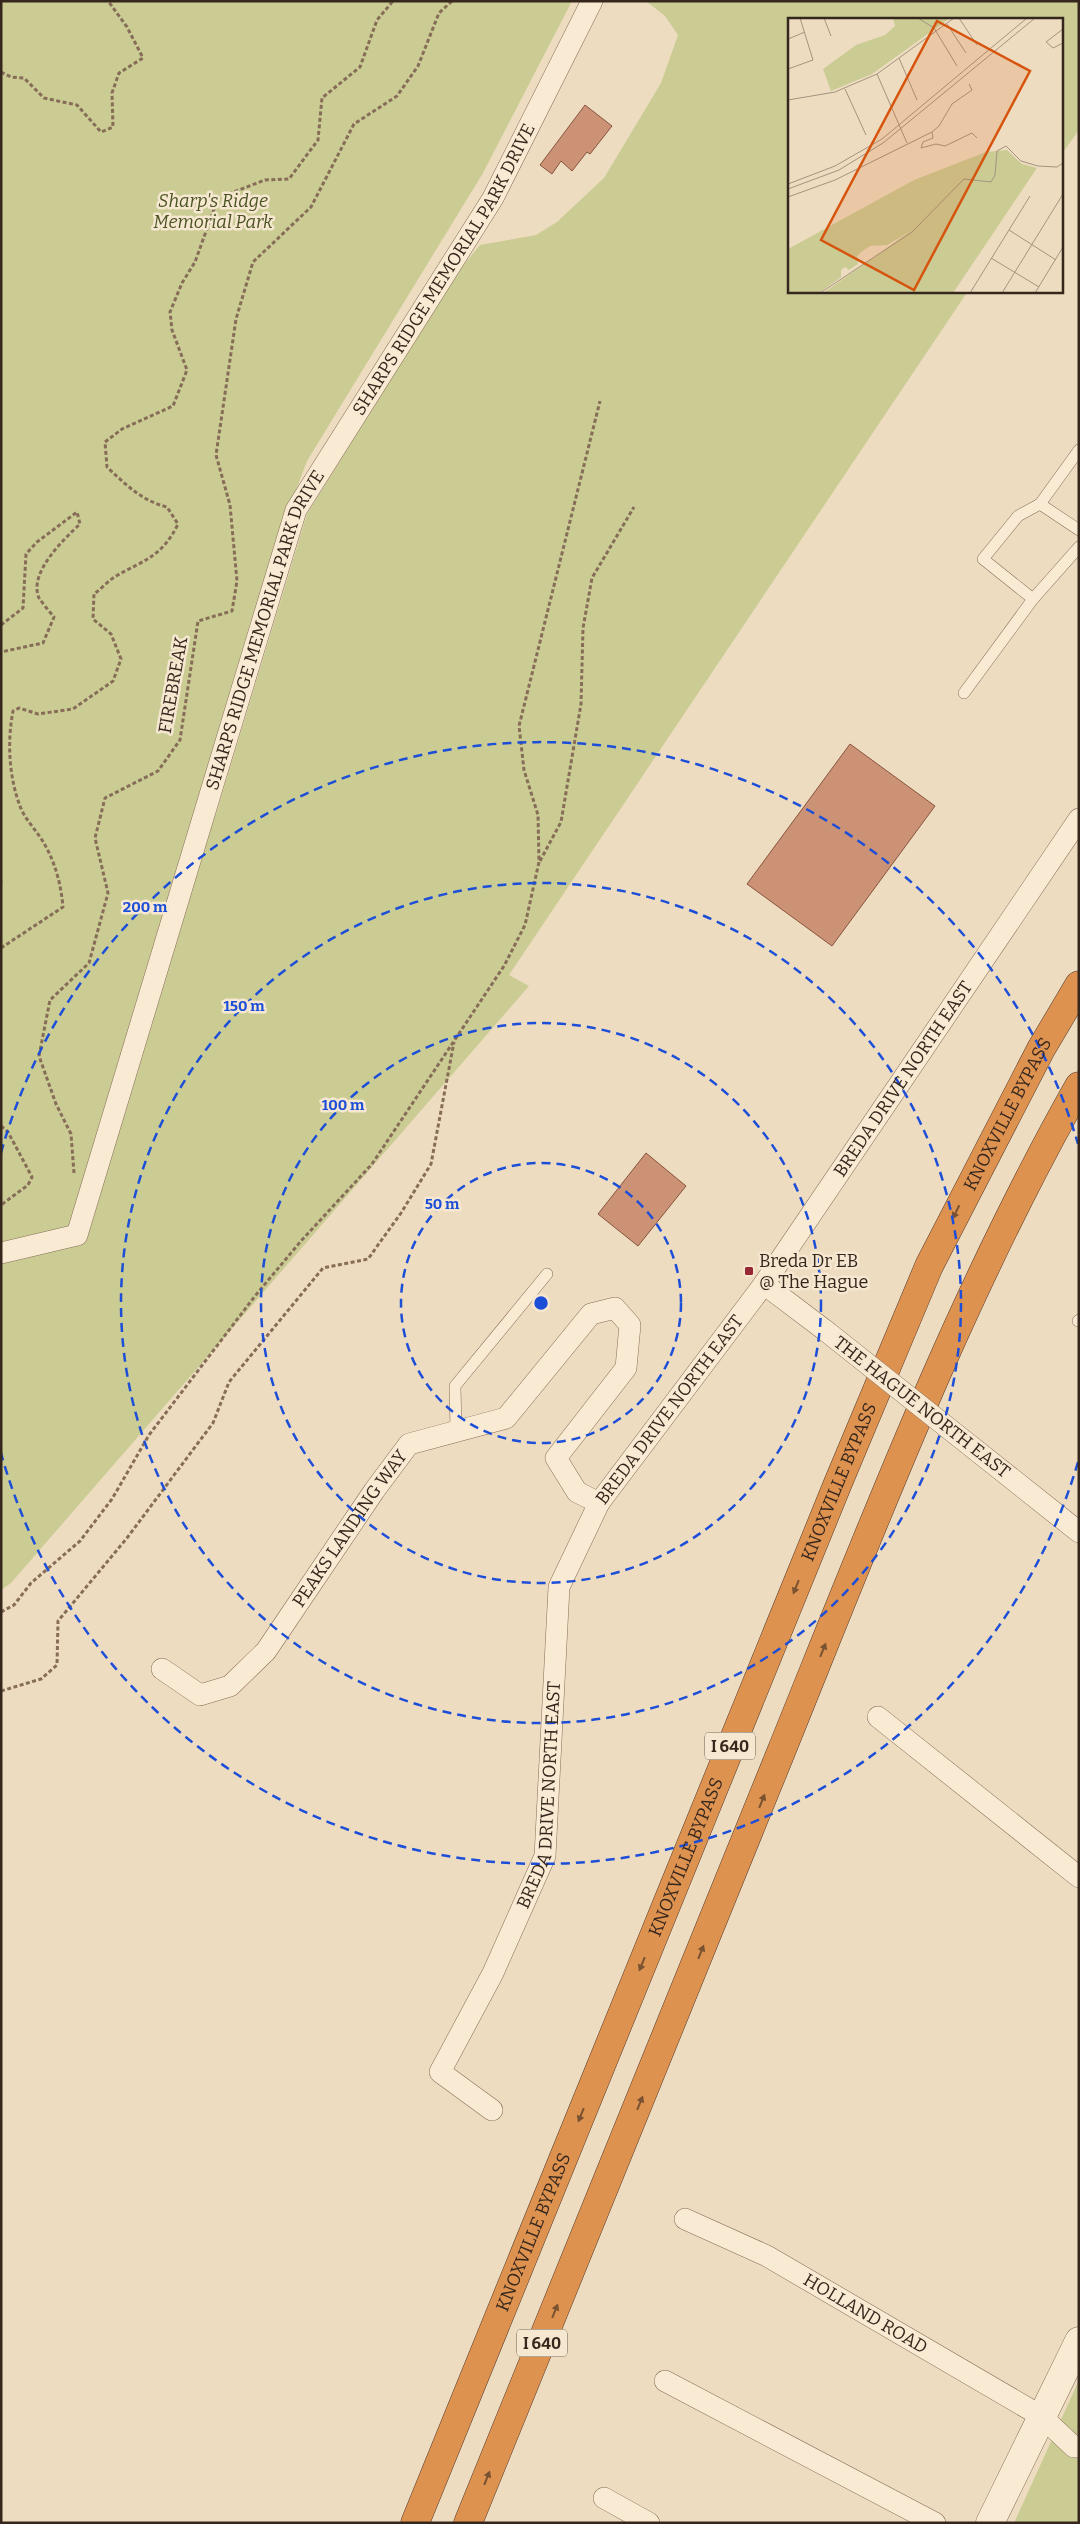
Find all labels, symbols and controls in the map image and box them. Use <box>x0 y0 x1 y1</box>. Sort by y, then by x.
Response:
inset map <box>788 18 1062 292</box>
street label: SHARPS RIDGE MEMORIAL PARK DRIVE <box>348 120 540 419</box>
park label: Sharp's Ridge Memorial Park <box>153 190 273 233</box>
street label: SHARPS RIDGE MEMORIAL PARK DRIVE <box>201 466 329 793</box>
street label: FIREBREAK <box>154 635 192 735</box>
text: 200 m <box>123 898 168 916</box>
street label: BREDA DRIVE NORTH EAST <box>829 977 977 1181</box>
text: 150 m <box>223 997 265 1015</box>
street label: KNOXVILLE BYPASS <box>959 1034 1056 1194</box>
text: 100 m <box>322 1096 365 1114</box>
text: 50 m <box>425 1195 460 1213</box>
one-way arrow <box>952 1205 960 1220</box>
place label: Breda Dr EB @ The Hague <box>759 1250 868 1293</box>
marker: Breda Dr EB @ The Hague <box>743 1265 755 1277</box>
centre of rings <box>532 1294 550 1312</box>
street label: BREDA DRIVE NORTH EAST <box>591 1310 748 1509</box>
street label: THE HAGUE NORTH EAST <box>829 1331 1015 1483</box>
street label: KNOXVILLE BYPASS <box>796 1400 881 1564</box>
street label: PEAKS LANDING WAY <box>288 1445 412 1611</box>
one-way arrow <box>791 1580 799 1594</box>
one-way arrow <box>819 1643 827 1658</box>
street label: BREDA DRIVE NORTH EAST <box>512 1680 565 1912</box>
road number: I 640 <box>705 1732 755 1760</box>
street label: KNOXVILLE BYPASS <box>644 1774 728 1940</box>
one-way arrow <box>758 1794 766 1808</box>
one-way arrow <box>697 1944 705 1959</box>
one-way arrow <box>638 1957 646 1972</box>
one-way arrow <box>637 2096 645 2110</box>
one-way arrow <box>577 2108 585 2123</box>
street label: KNOXVILLE BYPASS <box>491 2150 575 2315</box>
street label: HOLLAND ROAD <box>799 2269 932 2358</box>
one-way arrow <box>551 2303 559 2318</box>
road number: I 640 <box>517 2330 567 2356</box>
one-way arrow <box>483 2471 491 2485</box>

